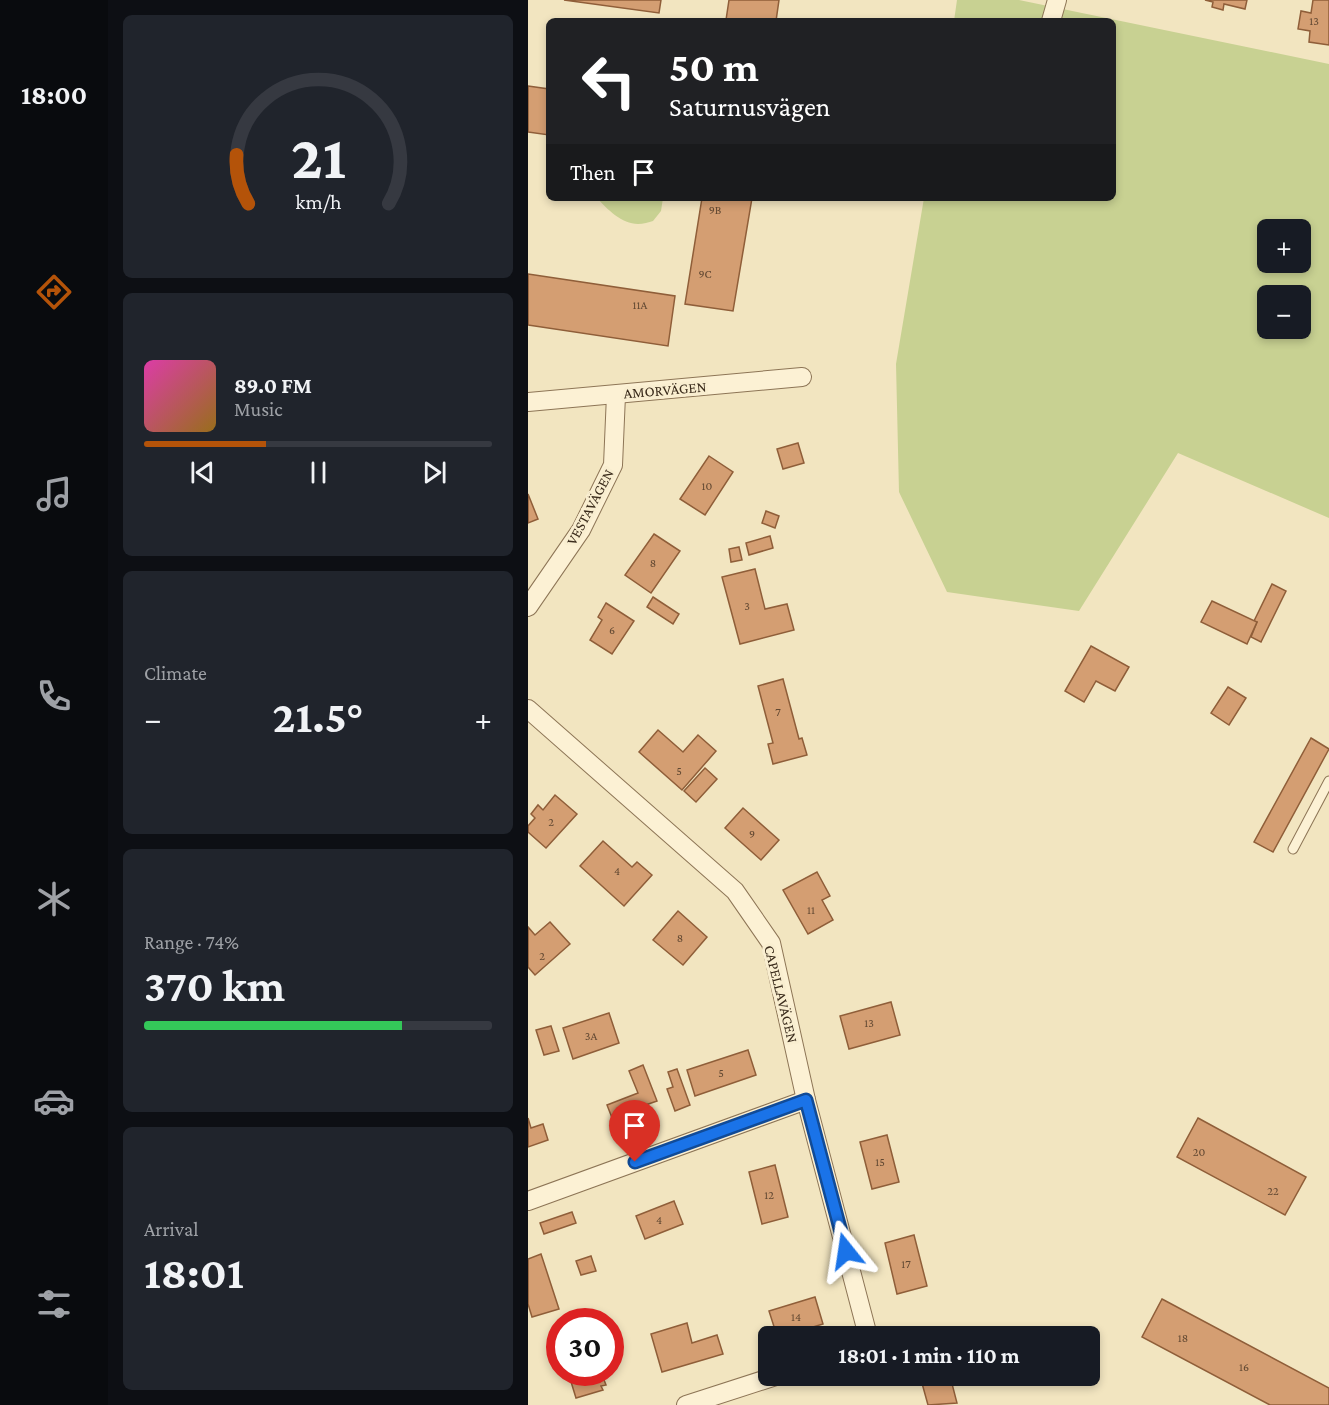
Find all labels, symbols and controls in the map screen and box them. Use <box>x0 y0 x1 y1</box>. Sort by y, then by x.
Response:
house number: 13 <box>1309 14 1319 28</box>
icon: left <box>570 42 648 120</box>
text: 50 m <box>669 43 759 90</box>
text: 18:00 <box>21 80 87 110</box>
text: Saturnusvägen <box>669 92 830 122</box>
text: 21 <box>290 122 346 191</box>
icon: arrive <box>627 156 660 189</box>
text: Then <box>570 160 615 185</box>
text: km/h <box>295 190 342 214</box>
house number: 9B <box>709 203 722 217</box>
map controls <box>1257 219 1311 339</box>
button: + <box>1257 219 1311 273</box>
house number: 9C <box>698 267 712 281</box>
icon: directions <box>33 271 75 313</box>
button: − <box>1257 285 1311 339</box>
house number: 11A <box>633 298 648 312</box>
text: 89.0 FM <box>234 373 312 398</box>
street label: AMORVÄGEN <box>623 378 707 402</box>
text: Music <box>234 398 283 420</box>
icon: previous <box>186 456 219 489</box>
icon: pause <box>302 456 335 489</box>
icon: next <box>418 456 451 489</box>
street label: VESTAVÄGEN <box>563 466 617 548</box>
icon: music <box>33 473 75 515</box>
house number: 10 <box>702 479 713 493</box>
house number: 8 <box>650 556 656 570</box>
house number: 3 <box>744 599 750 613</box>
house number: 6 <box>609 623 615 637</box>
text: Climate <box>144 662 207 684</box>
icon: phone <box>33 675 75 717</box>
text: 21.5° <box>273 692 363 742</box>
text: − <box>144 700 161 737</box>
text: + <box>475 700 492 737</box>
house number: 7 <box>775 705 781 719</box>
house number: 5 <box>676 764 682 778</box>
house number: 2 <box>548 815 554 829</box>
house number: 9 <box>749 827 755 841</box>
house number: 4 <box>614 864 620 878</box>
icon: climate <box>33 878 75 920</box>
house number: 11 <box>807 903 815 917</box>
text: Range · 74% <box>144 931 239 953</box>
house number: 8 <box>677 931 683 945</box>
street label: CAPELLAVÄGEN <box>761 944 801 1045</box>
house number: 2 <box>539 949 545 963</box>
text: 370 km <box>144 961 285 1011</box>
house number: 13 <box>864 1016 874 1030</box>
house number: 3A <box>585 1029 597 1043</box>
house number: 5 <box>718 1066 724 1080</box>
icon: car <box>33 1080 75 1122</box>
pin <box>609 1100 660 1162</box>
icon: arrive <box>618 1109 651 1142</box>
house number: 20 <box>1193 1145 1205 1159</box>
house number: 15 <box>875 1155 885 1169</box>
house number: 22 <box>1267 1184 1279 1198</box>
house number: 12 <box>764 1188 774 1202</box>
house number: 4 <box>656 1213 662 1227</box>
text: Arrival <box>144 1218 198 1240</box>
position arrow <box>814 1219 878 1283</box>
text: 18:01 <box>144 1248 244 1298</box>
house number: 17 <box>901 1257 911 1271</box>
icon: filters <box>33 1283 75 1325</box>
speed limit sign: 30 <box>546 1308 624 1386</box>
house number: 14 <box>791 1310 801 1324</box>
house number: 18 <box>1178 1331 1188 1345</box>
text: 18:01 · 1 min · 110 m <box>838 1343 1020 1368</box>
house number: 16 <box>1239 1360 1249 1374</box>

